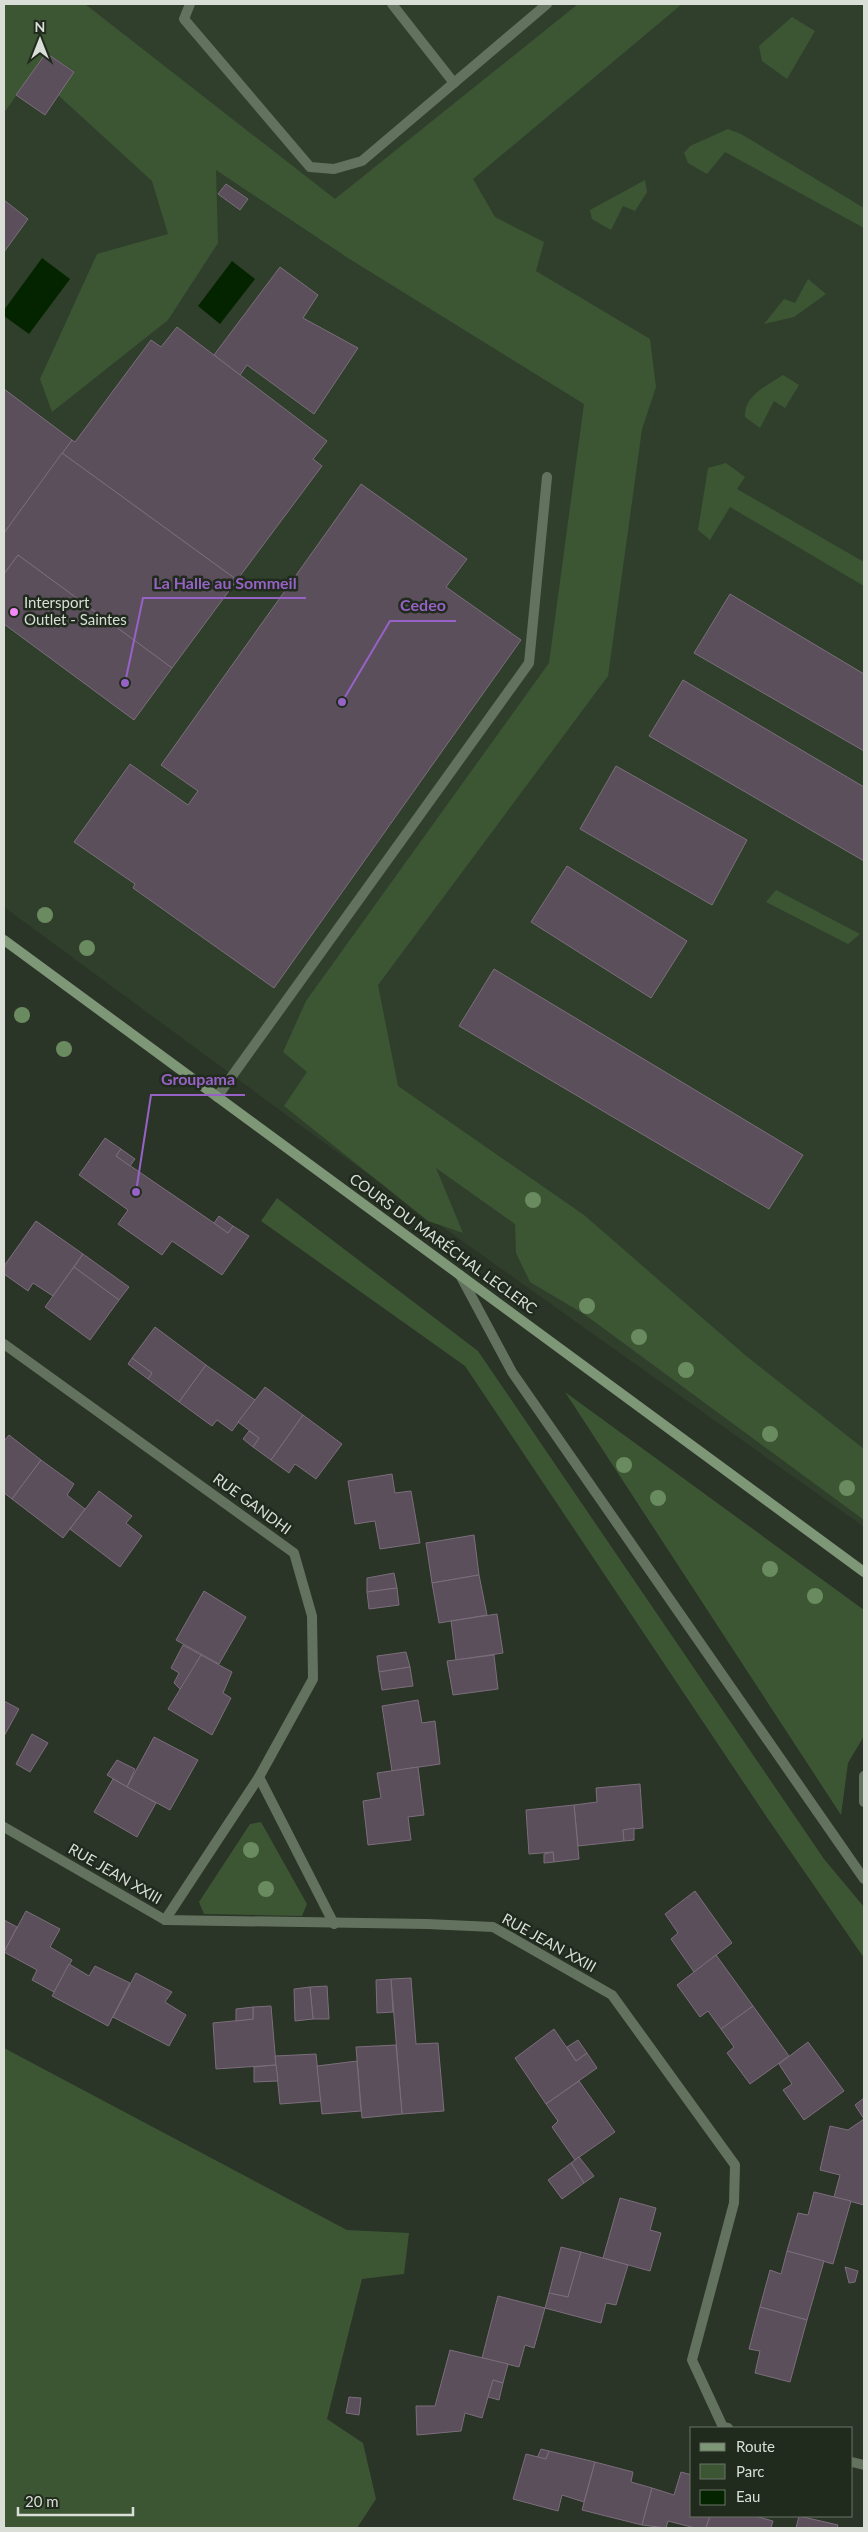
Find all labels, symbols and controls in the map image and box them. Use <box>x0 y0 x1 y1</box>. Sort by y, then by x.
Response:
north arrow <box>15 15 65 65</box>
text: N <box>35 18 45 35</box>
callout: La Halle au Sommeil <box>143 567 306 598</box>
text: La Halle au Sommeil <box>153 573 297 592</box>
callout: Cedeo <box>390 590 456 621</box>
place label: Intersport Outlet - Saintes <box>24 593 127 628</box>
text: Cedeo <box>400 595 446 614</box>
marker: Intersport Outlet - Saintes <box>8 606 20 618</box>
callout: Groupama <box>151 1064 245 1095</box>
text: Groupama <box>161 1069 235 1088</box>
street label: COURS DU MARÉCHAL LECLERC <box>346 1169 541 1317</box>
street label: RUE GANDHI <box>210 1469 295 1538</box>
street label: RUE JEAN XXIII <box>66 1839 165 1907</box>
street label: RUE JEAN XXIII <box>499 1909 600 1975</box>
legend <box>690 2427 853 2517</box>
text: Route <box>736 2437 775 2455</box>
text: Parc <box>736 2462 765 2480</box>
scale bar <box>18 2484 132 2516</box>
text: Eau <box>736 2487 760 2505</box>
text: 20 m <box>25 2492 59 2510</box>

